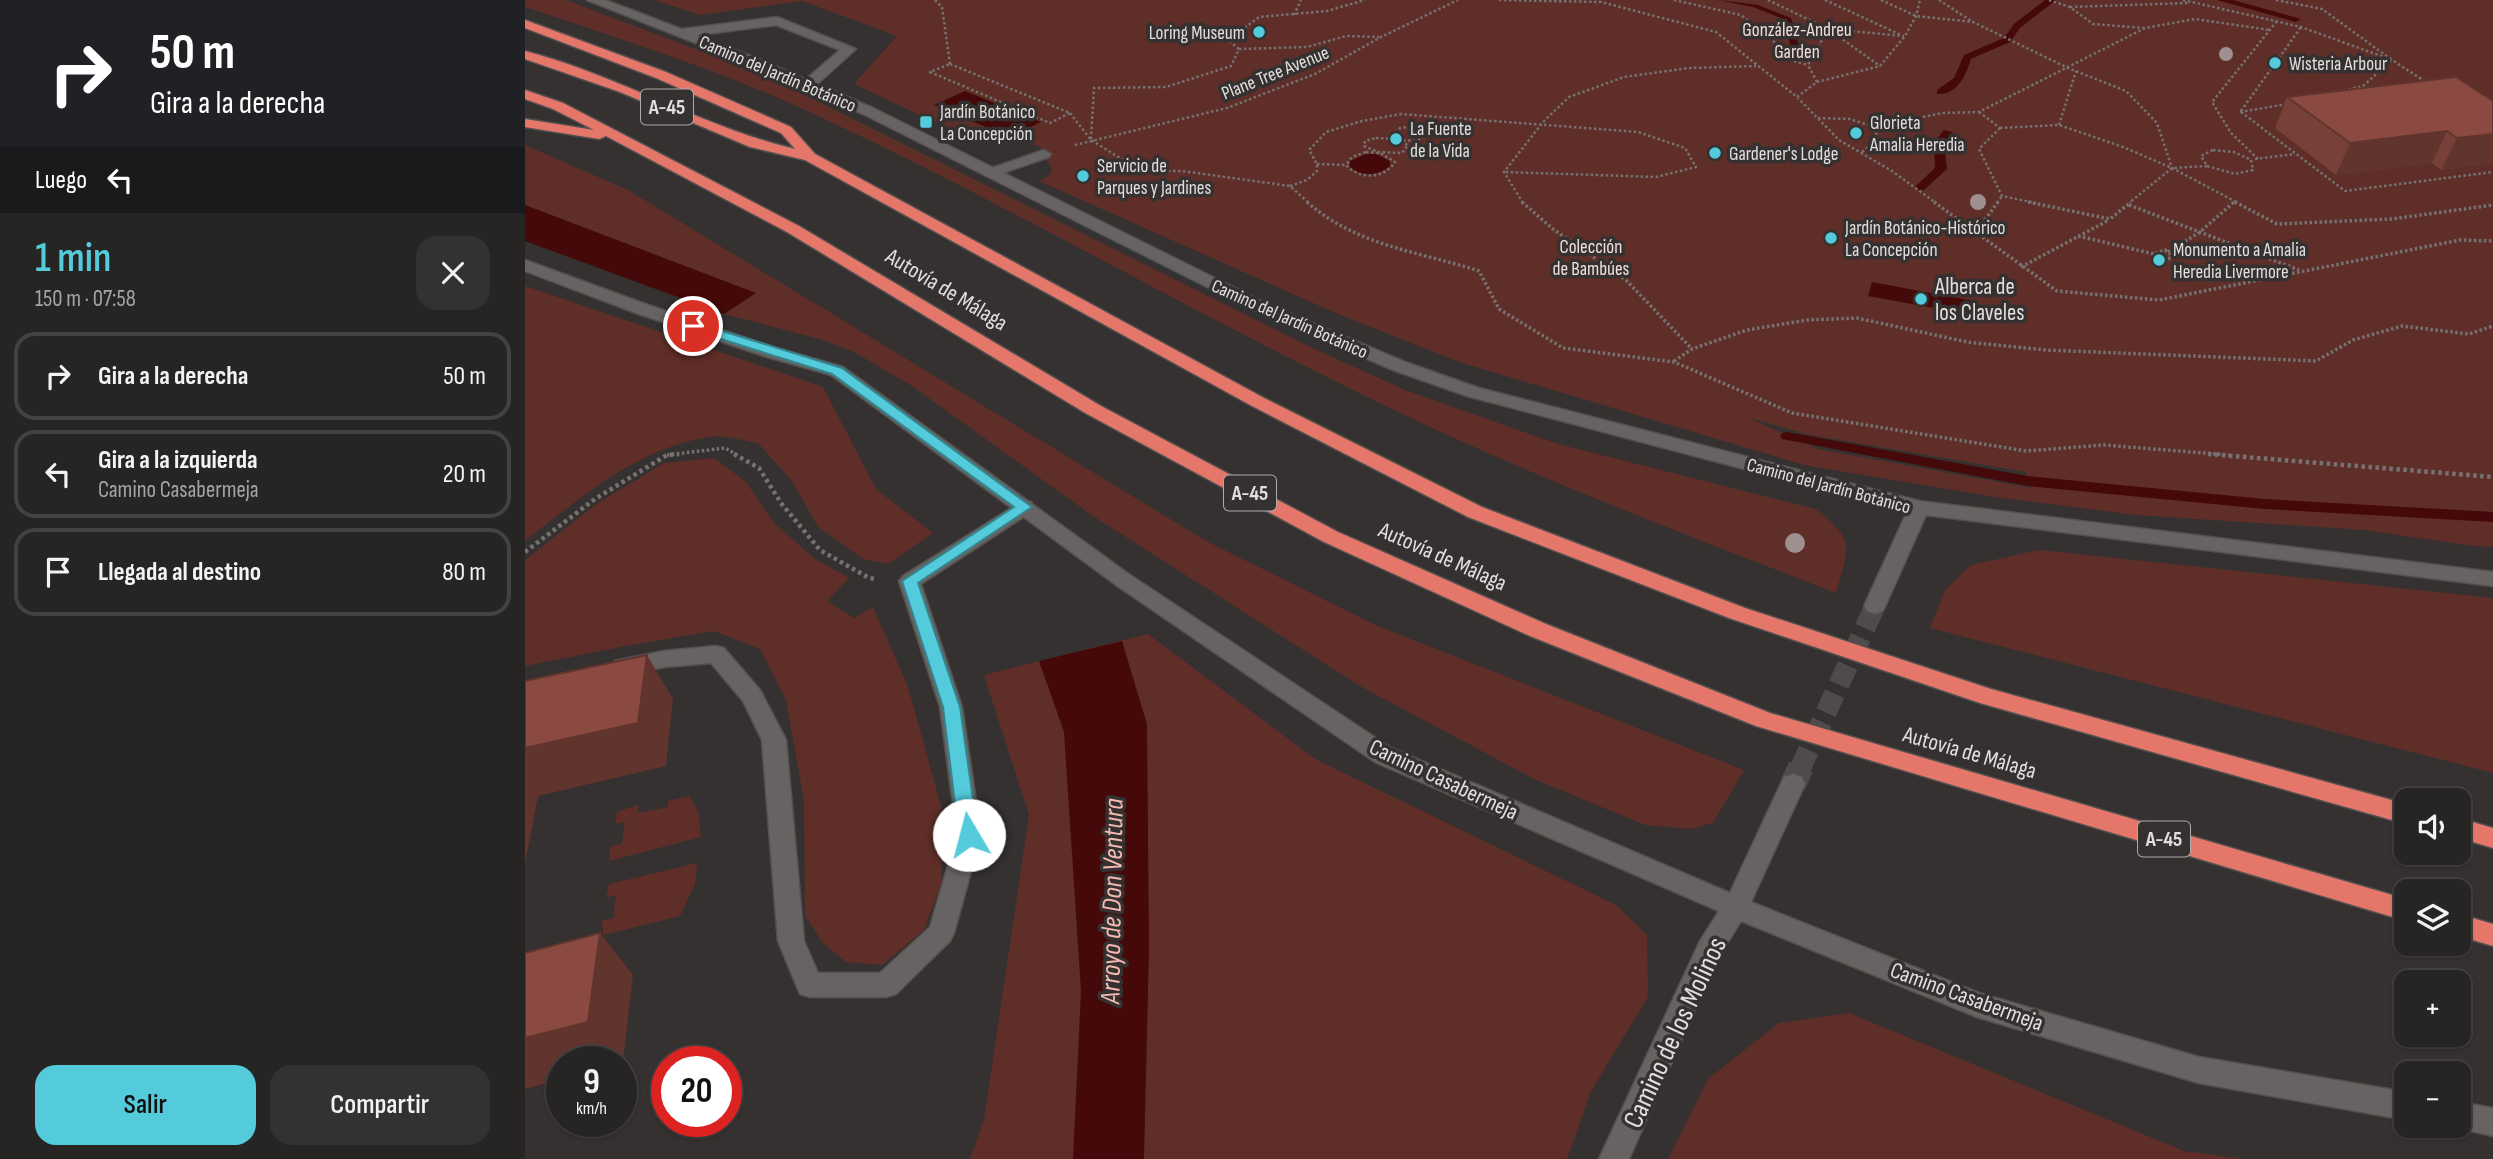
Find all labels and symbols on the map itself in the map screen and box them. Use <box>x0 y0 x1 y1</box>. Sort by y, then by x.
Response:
park label: González-Andreu Garden <box>1742 19 1852 64</box>
place label: Loring Museum <box>1149 22 1245 45</box>
marker: Loring Museum <box>1251 24 1267 40</box>
street label: Camino del Jardín Botánico <box>695 31 859 118</box>
street label: Plane Tree Avenue <box>1218 41 1333 105</box>
place label: Wisteria Arbour <box>2289 53 2388 76</box>
marker: Wisteria Arbour <box>2267 55 2283 71</box>
road number: A-45 <box>641 90 693 124</box>
place label: Jardín Botánico La Concepción <box>939 101 1035 146</box>
place label: Glorieta Amalia Heredia <box>1869 112 1965 157</box>
marker: Jardín Botánico La Concepción <box>918 114 934 130</box>
place label: La Fuente de la Vida <box>1410 118 1472 163</box>
marker: Glorieta Amalia Heredia <box>1848 125 1864 141</box>
marker: La Fuente de la Vida <box>1388 131 1404 147</box>
place label: Gardener's Lodge <box>1729 143 1838 166</box>
marker: Gardener's Lodge <box>1707 145 1723 161</box>
place label: Servicio de Parques y Jardines <box>1097 155 1212 200</box>
marker: Servicio de Parques y Jardines <box>1075 168 1091 184</box>
place label: Jardín Botánico-Histórico La Concepción <box>1844 217 2005 262</box>
marker: Jardín Botánico-Histórico La Concepción <box>1823 230 1839 246</box>
park label: Colección de Bambúes <box>1553 236 1630 281</box>
place label: Monumento a Amalia Heredia Livermore <box>2173 239 2306 284</box>
street label: Autovía de Málaga <box>880 242 1013 337</box>
marker: Monumento a Amalia Heredia Livermore <box>2151 252 2167 268</box>
place label: Alberca de los Claveles <box>1934 273 2025 327</box>
street label: Camino del Jardín Botánico <box>1208 275 1371 364</box>
marker: Alberca de los Claveles <box>1913 291 1929 307</box>
pin <box>663 296 723 356</box>
street label: Camino del Jardín Botánico <box>1744 454 1913 519</box>
road number: A-45 <box>1224 476 1276 510</box>
street label: Autovía de Málaga <box>1373 516 1511 598</box>
street label: Autovía de Málaga <box>1899 720 2040 785</box>
street label: Camino Casabermeja <box>1365 733 1522 827</box>
water label: Arroyo de Don Ventura <box>1094 797 1131 1005</box>
position arrow <box>932 798 1006 872</box>
road number: A-45 <box>2138 822 2190 856</box>
street label: Camino de los Molinos <box>1617 932 1734 1133</box>
street label: Camino Casabermeja <box>1886 956 2047 1038</box>
speed limit sign: 20 <box>651 1046 742 1137</box>

